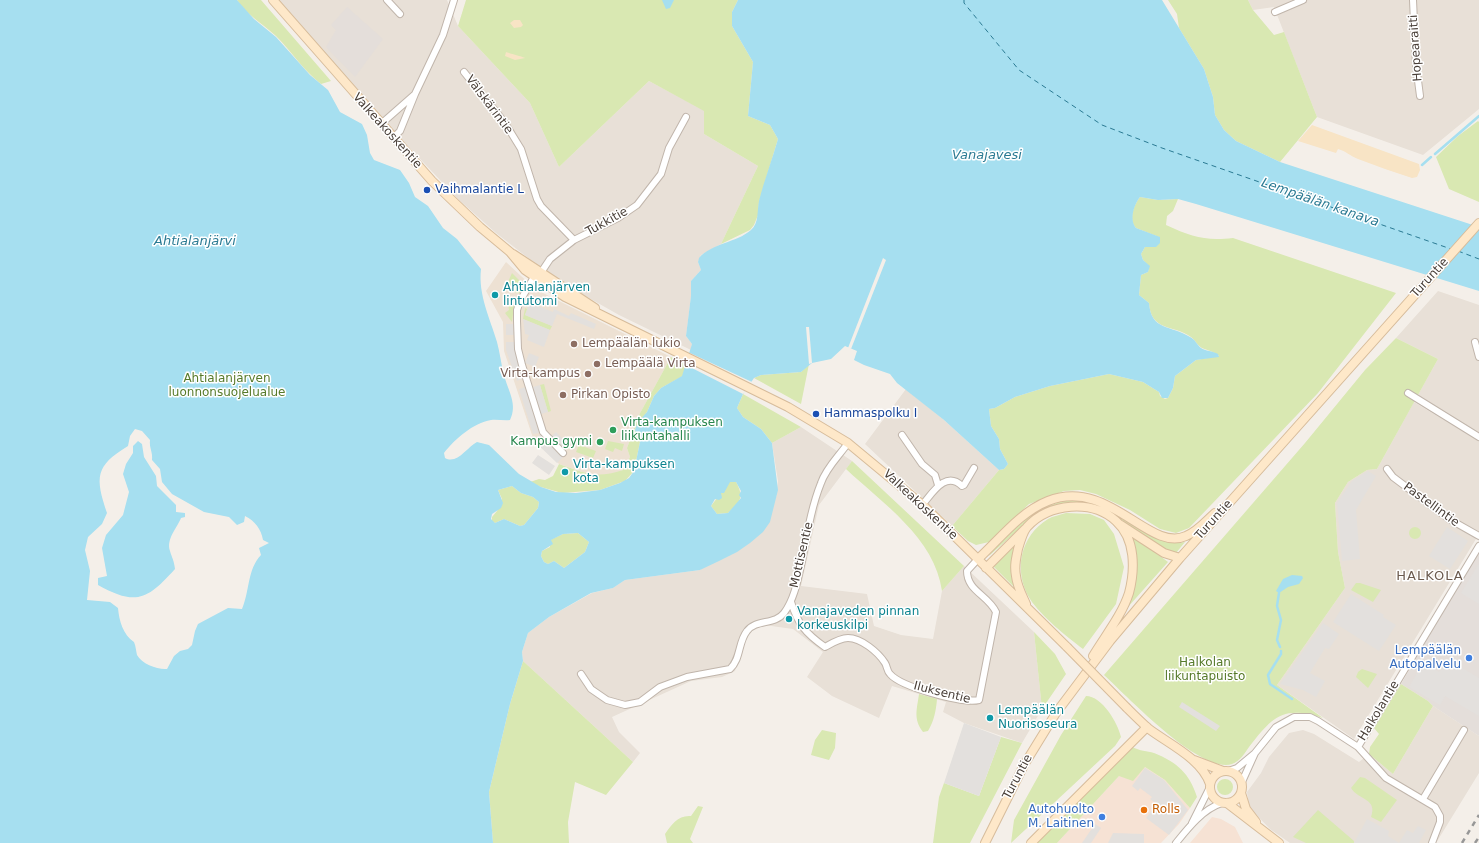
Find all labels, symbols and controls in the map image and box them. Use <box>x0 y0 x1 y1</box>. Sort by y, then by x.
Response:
street label: Hopearaitti <box>1406 14 1426 82</box>
street label: Välskärintie <box>462 73 516 137</box>
street label: Valkeakoskentie <box>349 90 425 172</box>
water label: Vanajavesi <box>952 148 1022 164</box>
water label: Lempäälän kanava <box>1259 176 1381 230</box>
place label: Vaihmalantie L <box>435 183 524 197</box>
marker: Vaihmalantie L <box>422 185 432 195</box>
street label: Tukkitie <box>583 205 631 239</box>
water label: Ahtialanjärvi <box>154 234 236 250</box>
street label: Turuntie <box>1408 255 1452 301</box>
place label: Ahtialanjärven lintutorni <box>503 281 590 309</box>
marker: Ahtialanjärven lintutorni <box>490 290 500 300</box>
place label: Lempäälän lukio <box>582 337 681 351</box>
marker: Lempäälän lukio <box>569 339 579 349</box>
place label: Lempäälä Virta <box>605 357 696 371</box>
marker: Lempäälä Virta <box>592 359 602 369</box>
place label: Virta-kampus <box>500 367 580 381</box>
marker: Virta-kampus <box>583 369 593 379</box>
park label: Ahtialanjärven luonnonsuojelualue <box>169 372 285 400</box>
place label: Pirkan Opisto <box>571 388 650 402</box>
marker: Pirkan Opisto <box>558 390 568 400</box>
place label: Hammaspolku I <box>824 407 917 421</box>
marker: Hammaspolku I <box>811 409 821 419</box>
place label: Virta-kampuksen liikuntahalli <box>621 416 723 444</box>
marker: Virta-kampuksen liikuntahalli <box>608 425 618 435</box>
place label: Kampus gymi <box>510 435 592 449</box>
marker: Kampus gymi <box>595 437 605 447</box>
place label: Virta-kampuksen kota <box>573 458 675 486</box>
marker: Virta-kampuksen kota <box>560 467 570 477</box>
street label: Valkeakoskentie <box>880 467 960 543</box>
street label: Pastellintie <box>1400 480 1462 530</box>
street label: Turuntie <box>1192 497 1236 543</box>
street label: Mottisentie <box>787 521 817 589</box>
district label: HALKOLA <box>1396 569 1464 585</box>
place label: Vanajaveden pinnan korkeuskilpi <box>797 605 919 633</box>
marker: Vanajaveden pinnan korkeuskilpi <box>784 614 794 624</box>
place label: Lempäälän Autopalvelu <box>1389 644 1461 672</box>
marker: Lempäälän Autopalvelu <box>1464 653 1474 663</box>
park label: Halkolan liikuntapuisto <box>1165 656 1245 684</box>
street label: Halkolantie <box>1356 678 1402 744</box>
street label: Iluksentie <box>912 679 972 707</box>
place label: Lempäälän Nuorisoseura <box>998 704 1077 732</box>
marker: Lempäälän Nuorisoseura <box>985 713 995 723</box>
street label: Turuntie <box>1000 752 1036 802</box>
place label: Autohuolto M. Laitinen <box>1028 803 1094 831</box>
place label: Rolls <box>1152 803 1180 817</box>
marker: Rolls <box>1139 805 1149 815</box>
marker: Autohuolto M. Laitinen <box>1097 812 1107 822</box>

